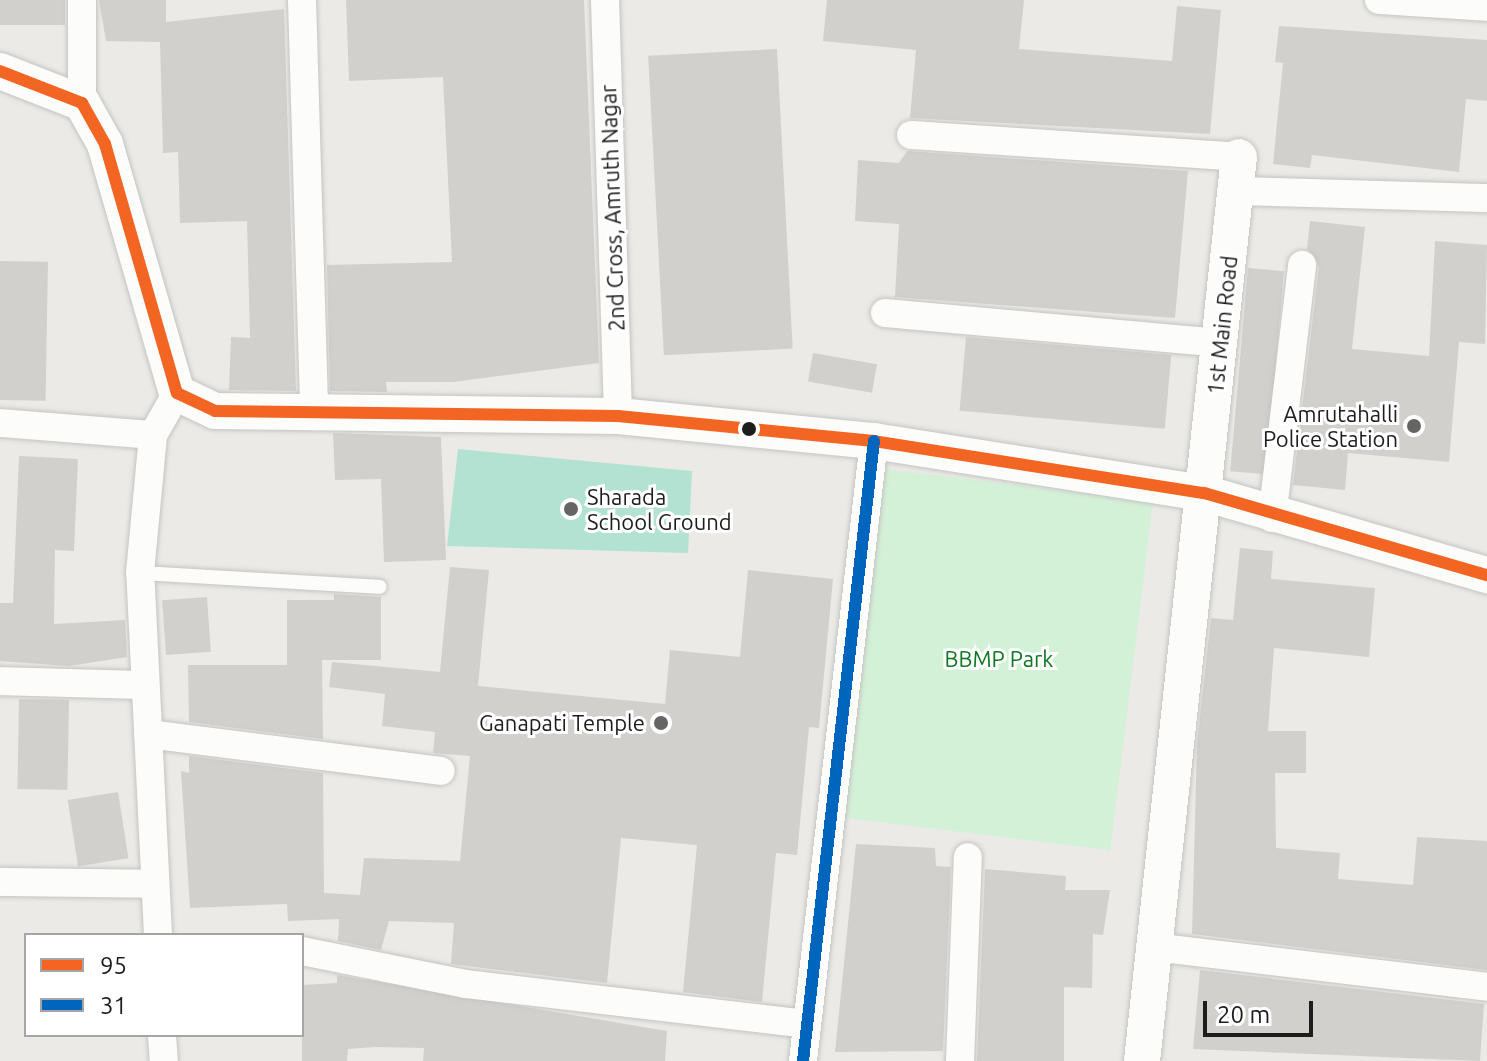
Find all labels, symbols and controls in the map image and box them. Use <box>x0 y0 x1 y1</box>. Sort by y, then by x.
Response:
street label: 2nd Cross, Amruth Nagar <box>595 84 629 332</box>
street label: 1st Main Road <box>1202 254 1242 396</box>
place label: Amrutahalli Police Station <box>1263 400 1398 452</box>
marker: Amrutahalli Police Station <box>1405 417 1423 435</box>
unlabelled marker <box>741 421 757 437</box>
place label: Sharada School Ground <box>587 483 732 534</box>
marker: Sharada School Ground <box>562 500 580 518</box>
park label: BBMP Park <box>945 646 1053 672</box>
place label: Ganapati Temple <box>479 710 645 736</box>
marker: Ganapati Temple <box>652 714 670 732</box>
legend <box>24 933 304 1037</box>
text: 95 <box>100 952 127 979</box>
scale bar <box>1207 985 1317 1035</box>
text: 31 <box>100 992 127 1019</box>
text: 20 m <box>1217 1001 1270 1028</box>

